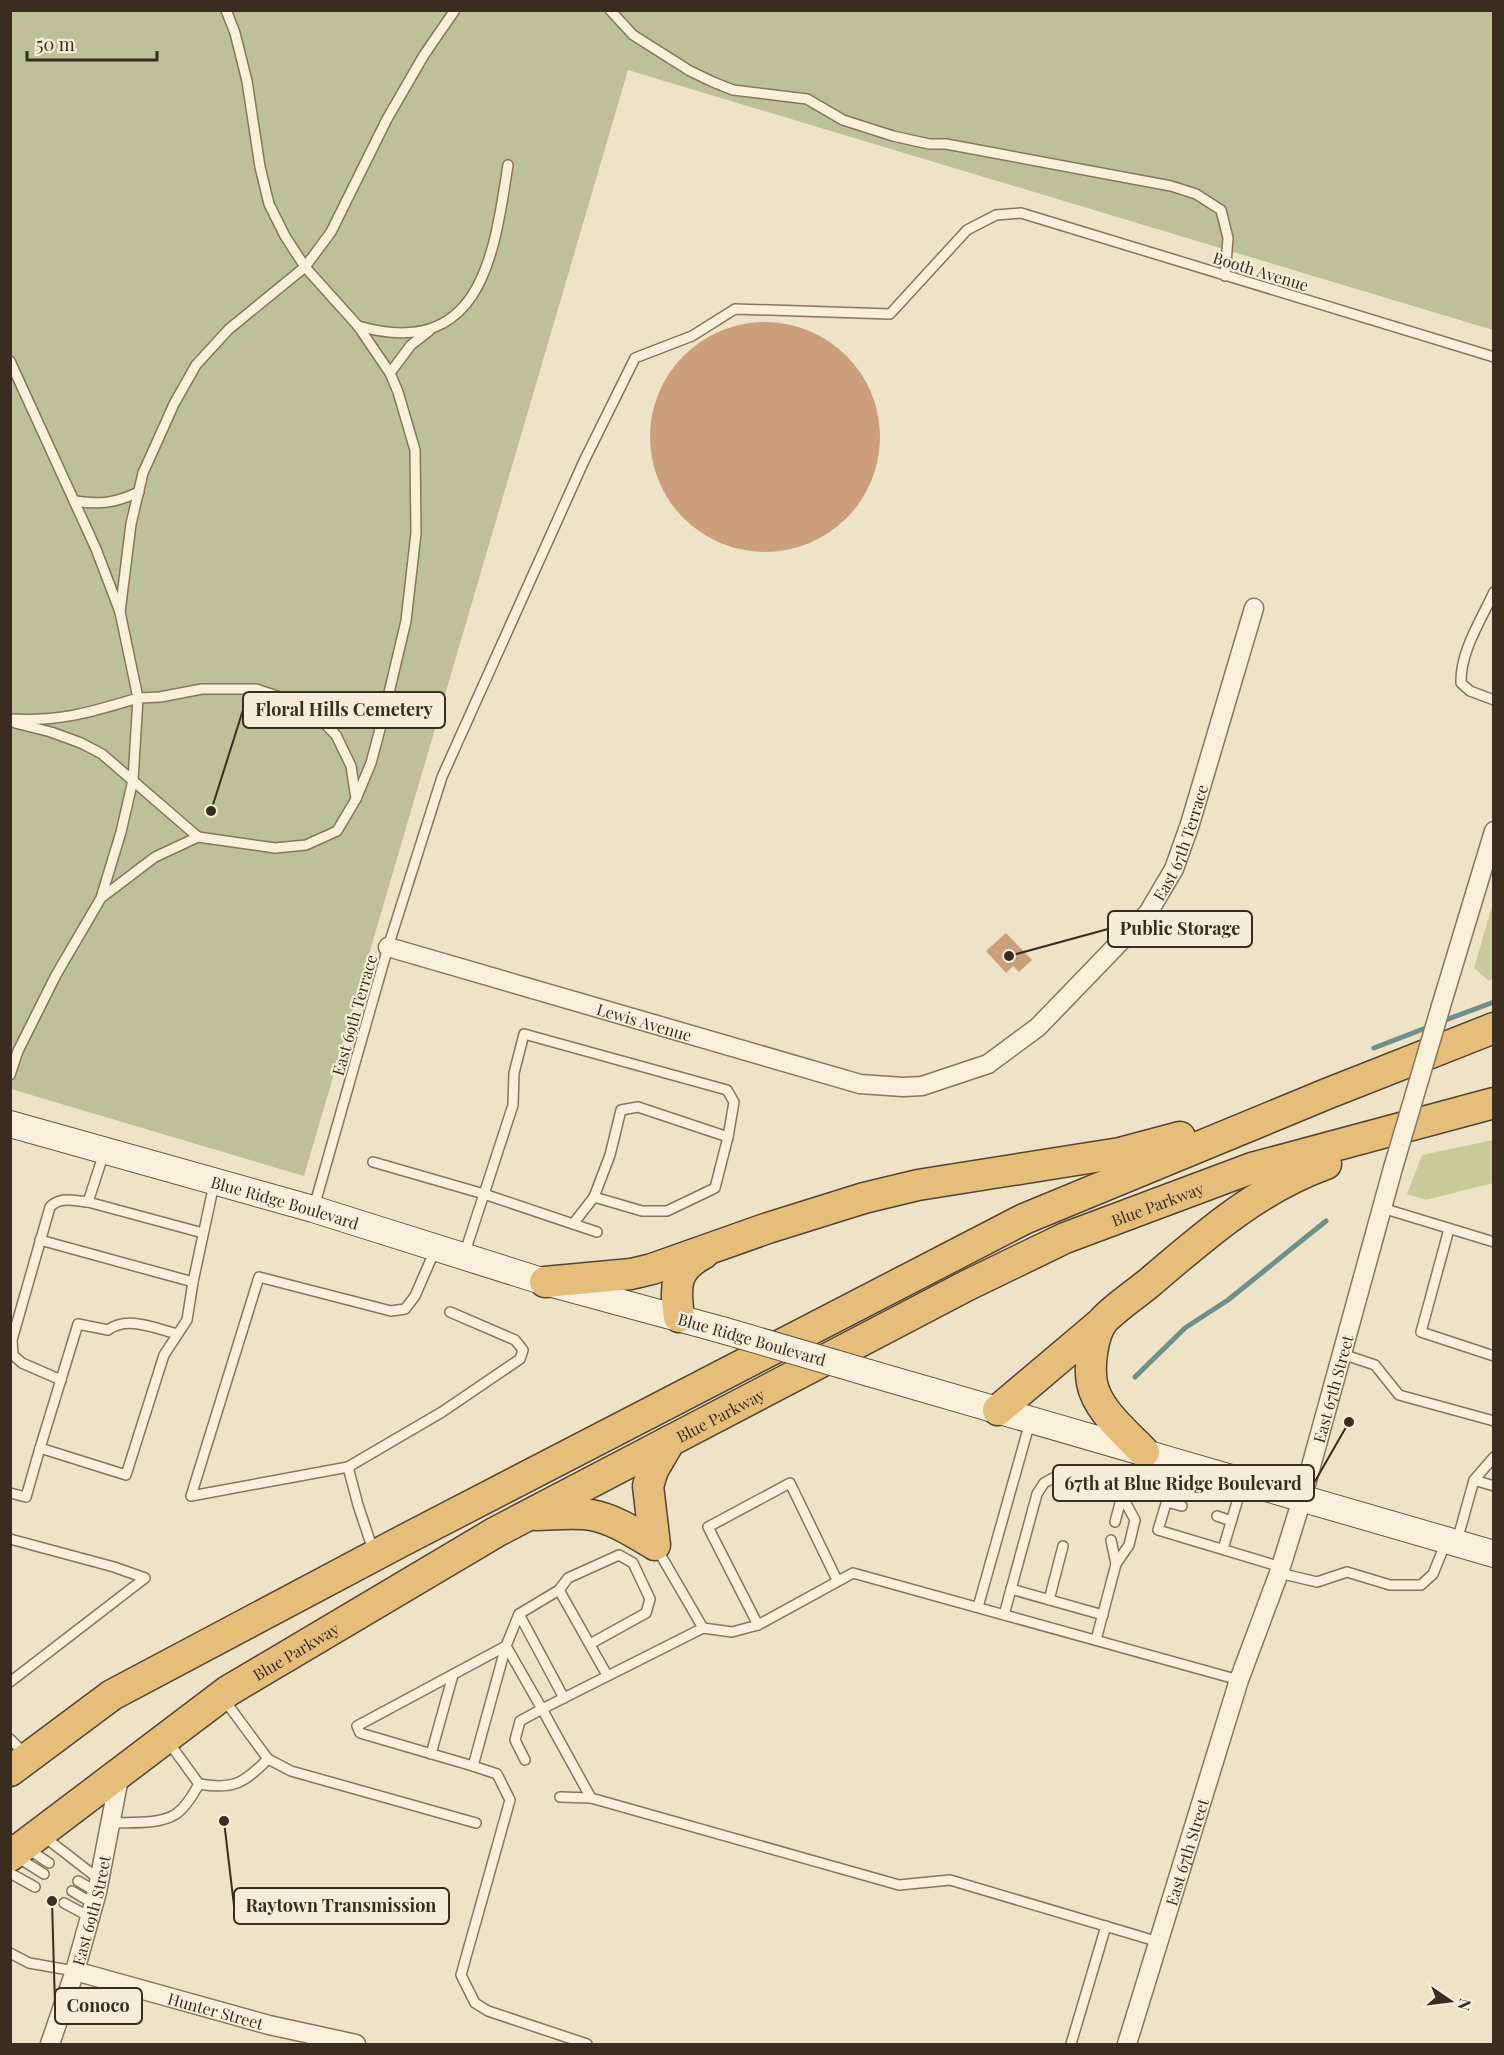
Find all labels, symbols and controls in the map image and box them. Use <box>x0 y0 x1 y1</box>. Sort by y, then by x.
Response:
scale bar <box>27 24 158 62</box>
text: 50 m <box>36 32 75 56</box>
street label: Booth Avenue <box>1211 247 1311 295</box>
callout: Floral Hills Cemetery <box>243 692 445 728</box>
text: Floral Hills Cemetery <box>255 697 433 721</box>
street label: East 67th Terrace <box>1147 782 1212 904</box>
callout: Public Storage <box>1108 911 1252 947</box>
text: Public Storage <box>1120 916 1240 940</box>
street label: East 69th Terrace <box>327 952 381 1078</box>
street label: Lewis Avenue <box>594 998 694 1045</box>
street label: Blue Ridge Boulevard <box>209 1170 362 1233</box>
street label: Blue Parkway <box>1108 1177 1206 1230</box>
street label: Blue Ridge Boulevard <box>676 1308 828 1370</box>
street label: East 67th Street <box>1307 1332 1357 1445</box>
street label: Blue Parkway <box>672 1383 768 1446</box>
callout: 67th at Blue Ridge Boulevard <box>1053 1465 1314 1501</box>
text: 67th at Blue Ridge Boulevard <box>1064 1471 1302 1495</box>
street label: Blue Parkway <box>249 1617 343 1685</box>
street label: East 67th Street <box>1160 1795 1213 1908</box>
street label: East 69th Street <box>67 1853 114 1968</box>
callout: Raytown Transmission <box>234 1888 449 1924</box>
text: Raytown Transmission <box>246 1893 436 1917</box>
north arrow <box>1420 1971 1480 2031</box>
street label: Hunter Street <box>165 1987 266 2034</box>
callout: Conoco <box>55 1988 142 2024</box>
text: Conoco <box>66 1993 130 2017</box>
text: N <box>1453 1997 1477 2013</box>

